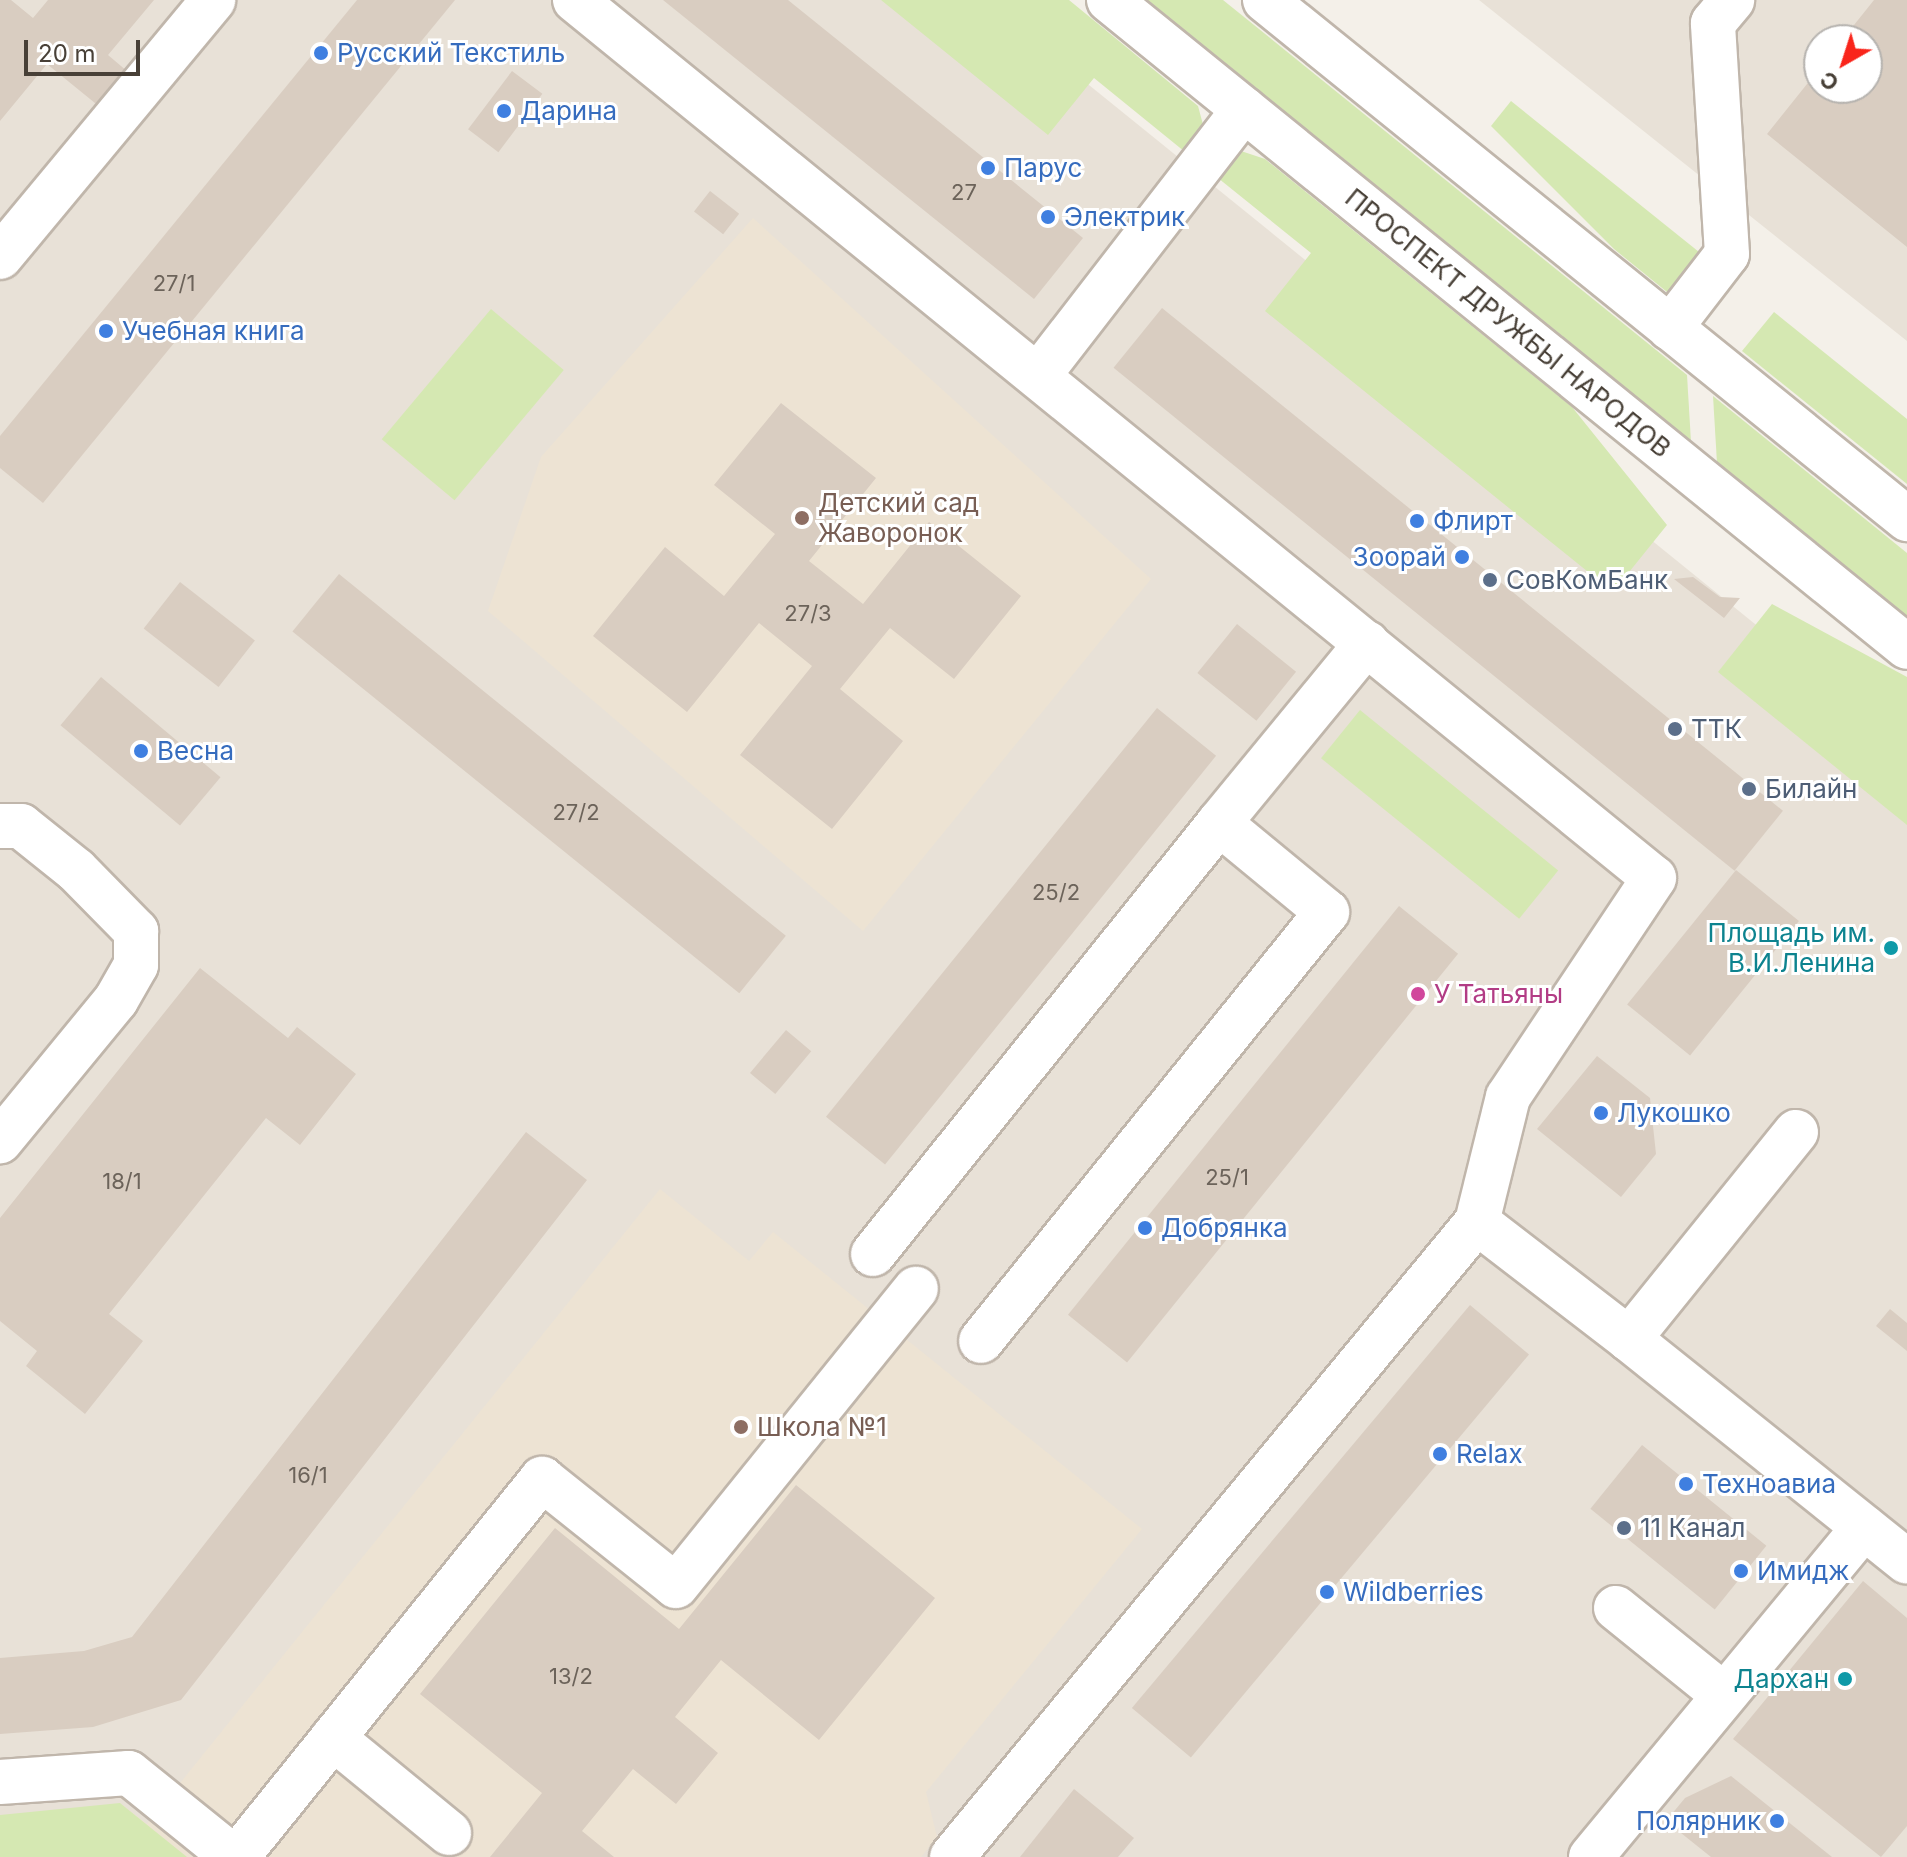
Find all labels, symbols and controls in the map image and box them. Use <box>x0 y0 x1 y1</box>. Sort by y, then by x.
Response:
scale bar <box>28 24 144 74</box>
north arrow <box>1803 24 1883 104</box>
place label: Русский Текстиль <box>337 37 565 69</box>
text: 20 m <box>38 39 96 68</box>
marker: Русский Текстиль <box>312 44 330 62</box>
text: С <box>1815 66 1844 96</box>
place label: Дарина <box>520 95 617 127</box>
marker: Дарина <box>495 102 513 120</box>
place label: Парус <box>1004 152 1082 184</box>
marker: Парус <box>979 159 997 177</box>
house number: 27 <box>951 180 977 206</box>
street label: ПРОСПЕКТ ДРУЖБЫ НАРОДОВ <box>1339 182 1677 464</box>
place label: Электрик <box>1064 201 1185 233</box>
marker: Электрик <box>1039 208 1057 226</box>
house number: 27/1 <box>153 271 195 297</box>
place label: Учебная книга <box>122 315 305 347</box>
marker: Учебная книга <box>97 322 115 340</box>
place label: Детский сад Жаворонок <box>818 487 979 548</box>
place label: Флирт <box>1433 505 1513 537</box>
marker: Детский сад Жаворонок <box>793 509 811 527</box>
marker: Флирт <box>1408 512 1426 530</box>
place label: Зоорай <box>1353 541 1446 573</box>
marker: Зоорай <box>1453 548 1471 566</box>
place label: СовКомБанк <box>1506 564 1668 596</box>
marker: СовКомБанк <box>1481 571 1499 589</box>
house number: 27/3 <box>784 601 832 627</box>
place label: ТТК <box>1691 713 1742 745</box>
marker: ТТК <box>1666 720 1684 738</box>
place label: Весна <box>157 735 234 767</box>
marker: Весна <box>132 742 150 760</box>
place label: Билайн <box>1765 773 1857 805</box>
marker: Билайн <box>1740 780 1758 798</box>
house number: 27/2 <box>552 800 600 826</box>
house number: 25/2 <box>1032 880 1080 906</box>
place label: Площадь им. В.И.Ленина <box>1708 917 1875 978</box>
marker: Площадь им. В.И.Ленина <box>1882 939 1900 957</box>
place label: У Татьяны <box>1434 978 1563 1010</box>
marker: У Татьяны <box>1409 985 1427 1003</box>
place label: Лукошко <box>1617 1097 1731 1129</box>
marker: Лукошко <box>1592 1104 1610 1122</box>
house number: 25/1 <box>1205 1165 1249 1191</box>
house number: 18/1 <box>102 1169 142 1195</box>
place label: Добрянка <box>1161 1212 1288 1244</box>
marker: Добрянка <box>1136 1219 1154 1237</box>
place label: Школа №1 <box>757 1411 887 1443</box>
marker: Школа №1 <box>732 1418 750 1436</box>
place label: Relax <box>1456 1438 1523 1470</box>
marker: Relax <box>1431 1445 1449 1463</box>
house number: 16/1 <box>288 1463 328 1489</box>
place label: Техноавиа <box>1702 1468 1836 1500</box>
marker: Техноавиа <box>1677 1475 1695 1493</box>
place label: 11 Канал <box>1640 1512 1745 1544</box>
marker: 11 Канал <box>1615 1519 1633 1537</box>
place label: Имидж <box>1757 1555 1849 1587</box>
marker: Имидж <box>1732 1562 1750 1580</box>
place label: Wildberries <box>1343 1576 1484 1608</box>
marker: Wildberries <box>1318 1583 1336 1601</box>
place label: Дархан <box>1734 1663 1829 1695</box>
house number: 13/2 <box>549 1664 593 1690</box>
marker: Дархан <box>1836 1670 1854 1688</box>
place label: Полярник <box>1636 1805 1761 1837</box>
marker: Полярник <box>1768 1812 1786 1830</box>

